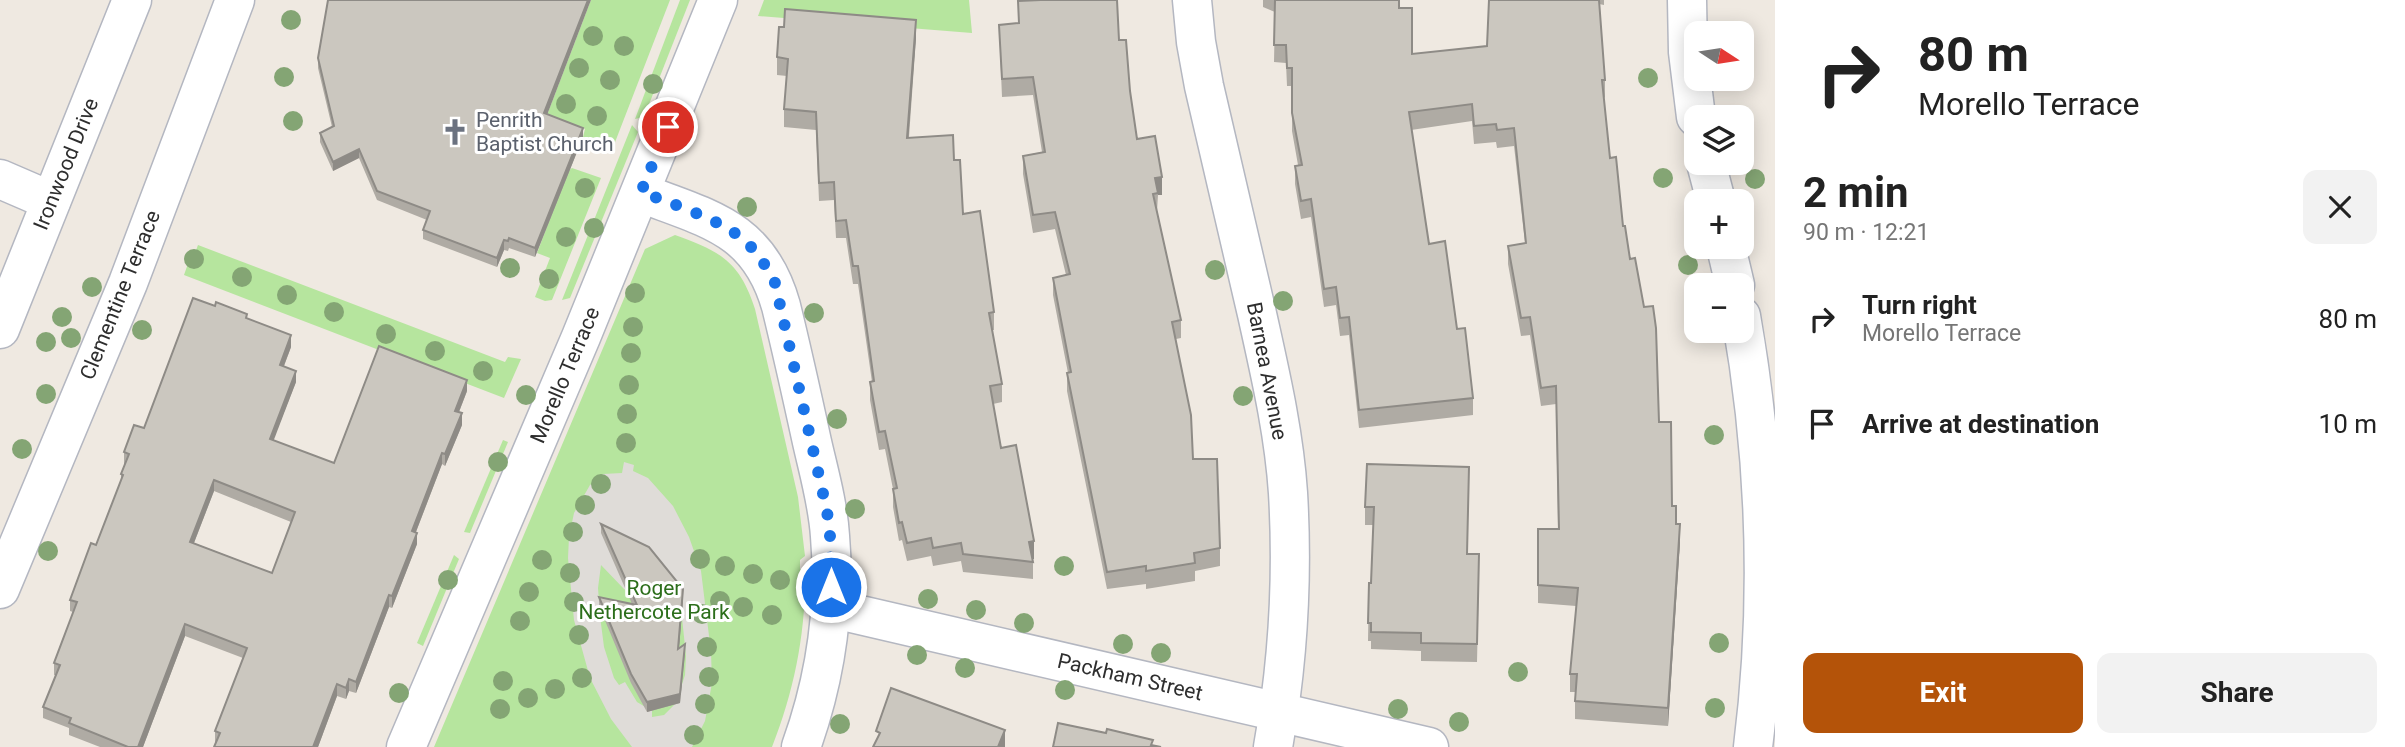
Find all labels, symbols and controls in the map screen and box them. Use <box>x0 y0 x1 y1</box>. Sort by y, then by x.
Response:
north arrow <box>1684 21 1754 91</box>
map controls <box>1684 21 1754 343</box>
text: 80 m <box>1918 26 2029 83</box>
icon: right <box>1803 28 1894 119</box>
text: Morello Terrace <box>1918 85 2140 123</box>
street label: Ironwood Drive <box>29 95 103 233</box>
pin <box>638 97 698 157</box>
button: layers <box>1684 105 1754 175</box>
place label: Penrith Baptist Church <box>476 108 613 156</box>
icon: arrive <box>649 108 687 146</box>
church icon: Penrith Baptist Church <box>440 117 470 147</box>
text: 2 min <box>1803 168 1909 217</box>
button: close <box>2303 170 2377 244</box>
button: + <box>1684 189 1754 259</box>
street label: Clementine Terrace <box>75 207 165 383</box>
text: 90 m · 12:21 <box>1803 219 1929 246</box>
button: − <box>1684 273 1754 343</box>
text: Turn right <box>1862 290 1977 320</box>
street label: Barnea Avenue <box>1242 300 1292 442</box>
icon: right <box>1803 300 1841 338</box>
street label: Morello Terrace <box>526 303 604 447</box>
text: 80 m <box>2319 304 2377 334</box>
text: Morello Terrace <box>1862 320 2021 347</box>
icon: arrive <box>1803 405 1841 443</box>
text: Arrive at destination <box>1862 409 2099 439</box>
text: 10 m <box>2319 409 2377 439</box>
position arrow <box>794 550 868 624</box>
park label: Roger Nethercote Park <box>578 576 730 624</box>
street label: Packham Street <box>1055 649 1205 705</box>
button: Exit <box>1803 653 2083 733</box>
button: Share <box>2097 653 2377 733</box>

